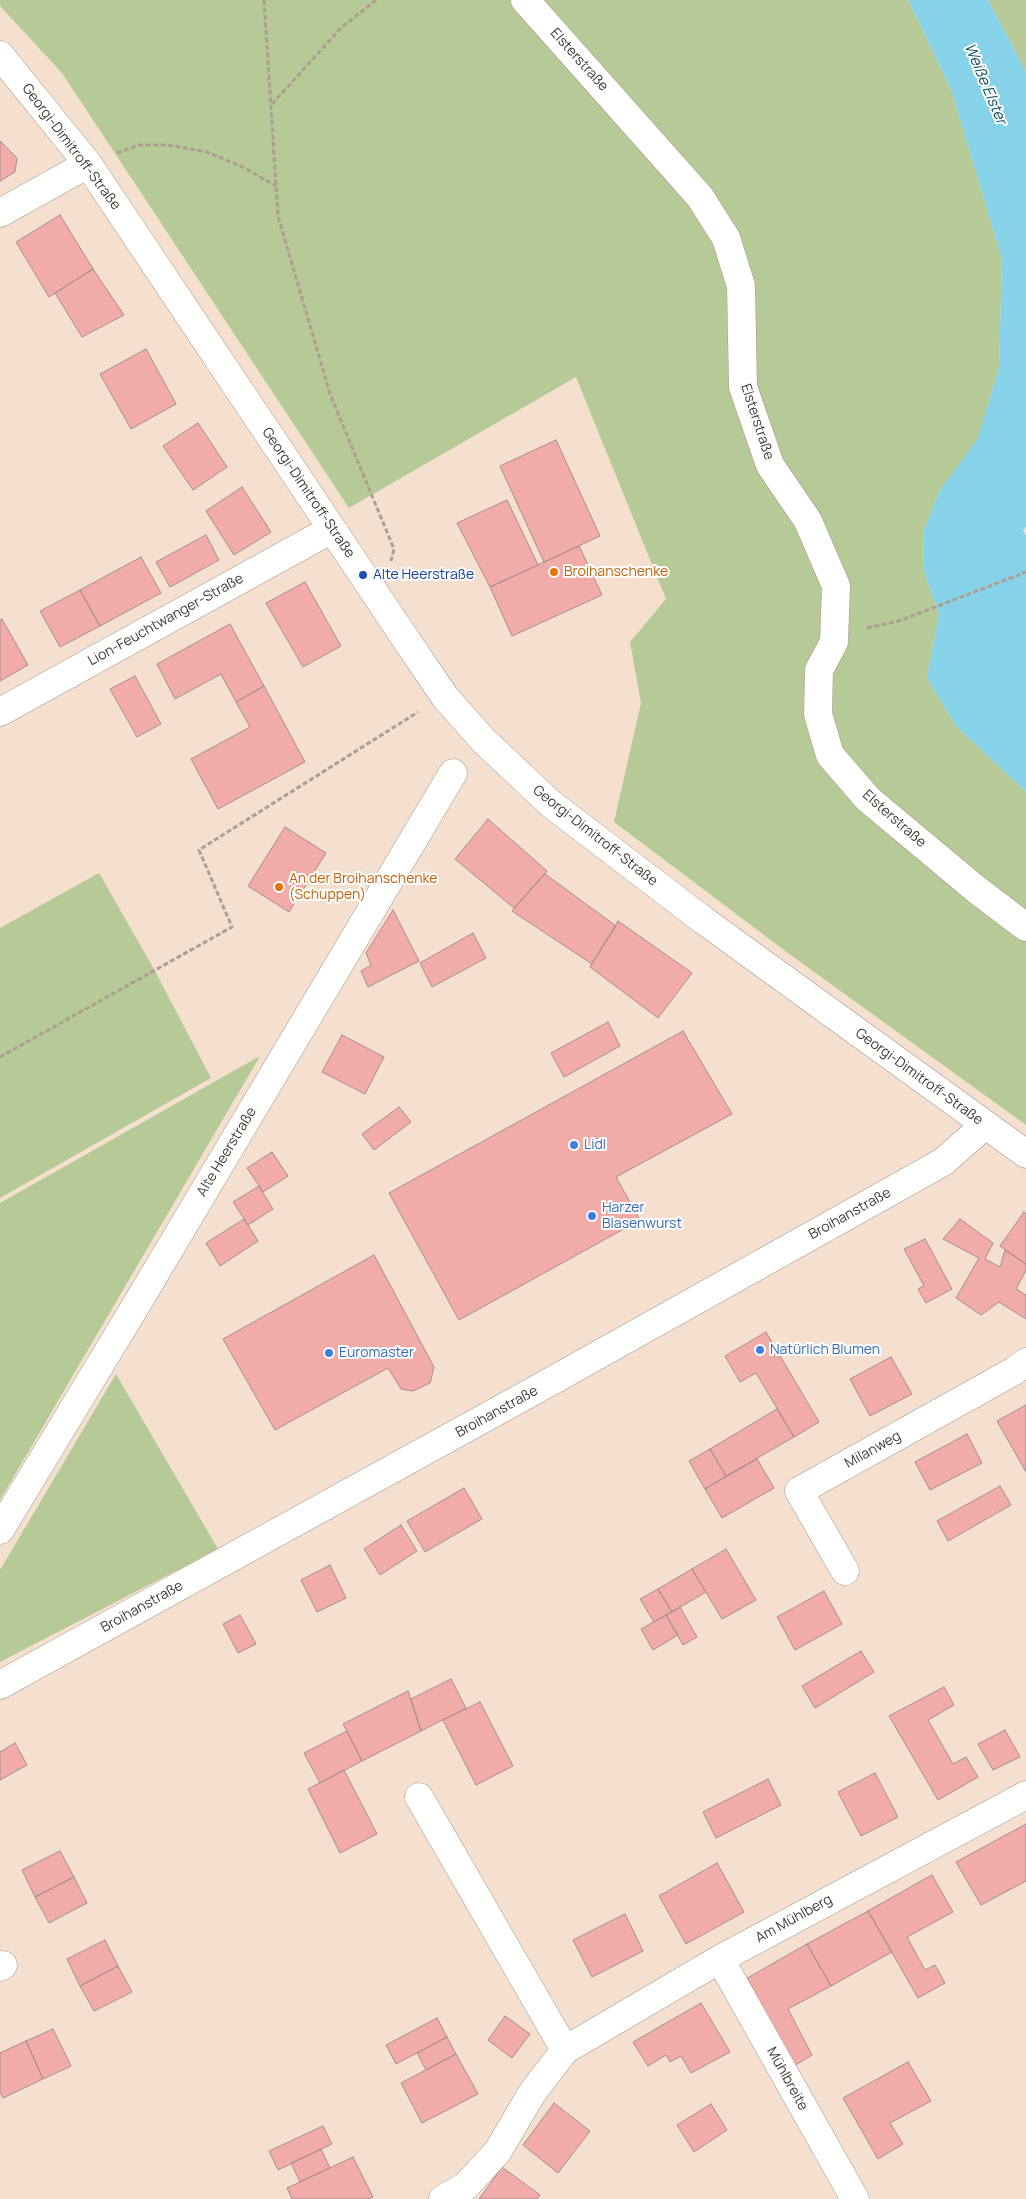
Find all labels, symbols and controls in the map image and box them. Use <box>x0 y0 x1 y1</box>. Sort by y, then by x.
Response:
street label: Elsterstraße <box>546 25 612 95</box>
water label: Weiße Elster <box>960 41 1010 127</box>
street label: Georgi-Dimitroff-Straße <box>18 81 124 213</box>
street label: Elsterstraße <box>737 382 777 462</box>
street label: Georgi-Dimitroff-Straße <box>258 425 358 561</box>
place label: Broihanschenke <box>564 564 668 580</box>
marker: Broihanschenke <box>548 566 560 578</box>
place label: Alte Heerstraße <box>373 567 474 583</box>
marker: Alte Heerstraße <box>357 569 369 581</box>
street label: Lion-Feuchtwanger-Straße <box>85 570 247 670</box>
street label: Georgi-Dimitroff-Straße <box>529 782 661 890</box>
street label: Elsterstraße <box>859 787 929 851</box>
place label: An der Broihanschenke (Schuppen) <box>289 871 437 904</box>
marker: An der Broihanschenke (Schuppen) <box>273 881 285 893</box>
street label: Georgi-Dimitroff-Straße <box>852 1025 986 1129</box>
street label: Alte Heerstraße <box>194 1104 260 1200</box>
place label: Lidl <box>584 1137 606 1153</box>
marker: Lidl <box>568 1139 580 1151</box>
street label: Broihanstraße <box>806 1184 894 1244</box>
place label: Harzer Blasenwurst <box>602 1200 682 1232</box>
marker: Harzer Blasenwurst <box>586 1210 598 1222</box>
place label: Natürlich Blumen <box>770 1342 880 1358</box>
marker: Natürlich Blumen <box>754 1344 766 1356</box>
place label: Euromaster <box>339 1345 414 1361</box>
marker: Euromaster <box>323 1347 335 1359</box>
street label: Broihanstraße <box>453 1382 541 1442</box>
street label: Milanweg <box>842 1428 904 1472</box>
street label: Broihanstraße <box>98 1577 186 1637</box>
street label: Am Mühlberg <box>753 1891 835 1947</box>
street label: Mühlbreite <box>763 2044 811 2114</box>

